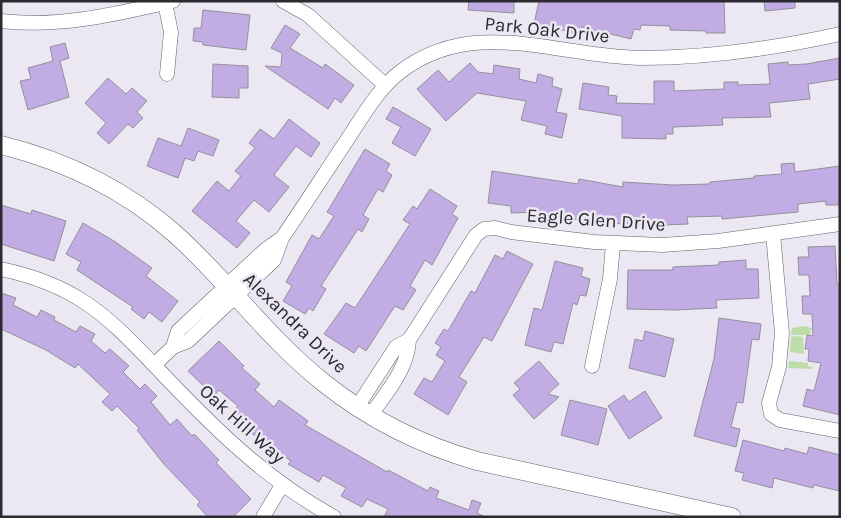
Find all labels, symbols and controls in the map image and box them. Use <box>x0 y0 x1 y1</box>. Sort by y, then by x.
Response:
street label: Park Oak Drive <box>483 13 611 47</box>
street label: Eagle Glen Drive <box>526 204 666 236</box>
street label: Alexandra Drive <box>239 268 351 378</box>
street label: Oak Hill Way <box>195 380 289 468</box>

